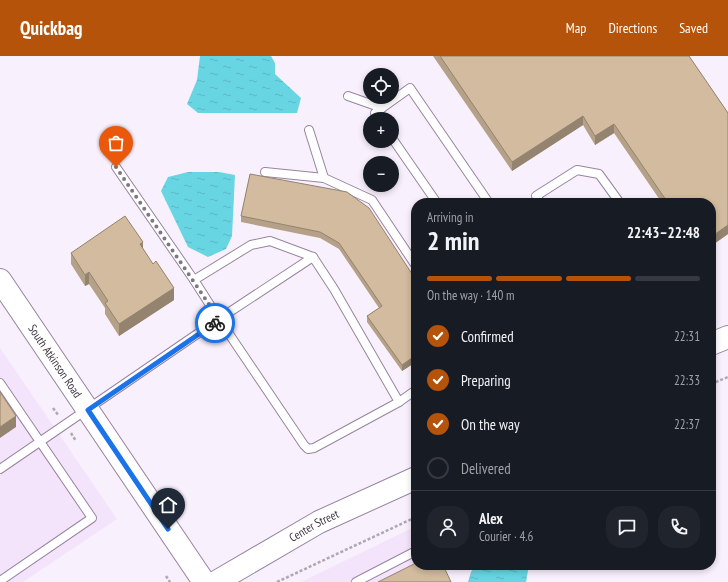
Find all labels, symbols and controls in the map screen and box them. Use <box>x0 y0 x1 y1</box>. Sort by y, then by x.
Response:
text: Quickbag <box>20 16 82 40</box>
text: Map <box>566 19 586 37</box>
text: Directions <box>608 19 657 37</box>
text: Saved <box>679 19 708 37</box>
map controls <box>363 68 399 192</box>
button: locate <box>363 68 399 104</box>
button: + <box>363 112 399 148</box>
pin <box>99 126 133 167</box>
icon: bag <box>105 132 127 154</box>
button: − <box>363 156 399 192</box>
text: Arriving in <box>427 209 474 226</box>
text: 22:43–22:48 <box>627 223 700 242</box>
text: 2 min <box>427 224 480 257</box>
text: On the way · 140 m <box>427 287 514 304</box>
courier <box>195 303 235 343</box>
icon: bike <box>204 312 226 334</box>
street label: South Atkinson Road <box>25 321 85 400</box>
icon: check <box>427 325 449 347</box>
text: Confirmed <box>461 327 514 346</box>
text: 22:31 <box>674 328 700 345</box>
icon: check <box>427 369 449 391</box>
text: Preparing <box>461 371 511 390</box>
text: 22:33 <box>674 372 700 389</box>
icon: check <box>427 413 449 435</box>
text: On the way <box>461 415 520 434</box>
text: 22:37 <box>674 416 700 433</box>
text: Delivered <box>461 459 511 478</box>
pin <box>151 488 185 529</box>
icon: home <box>157 494 179 516</box>
street label: Center Street <box>286 506 342 545</box>
button: person <box>427 506 469 548</box>
button: chat <box>606 506 648 548</box>
button: phone <box>658 506 700 548</box>
text: Alex <box>479 509 503 528</box>
text: Courier · 4.6 <box>479 528 533 545</box>

